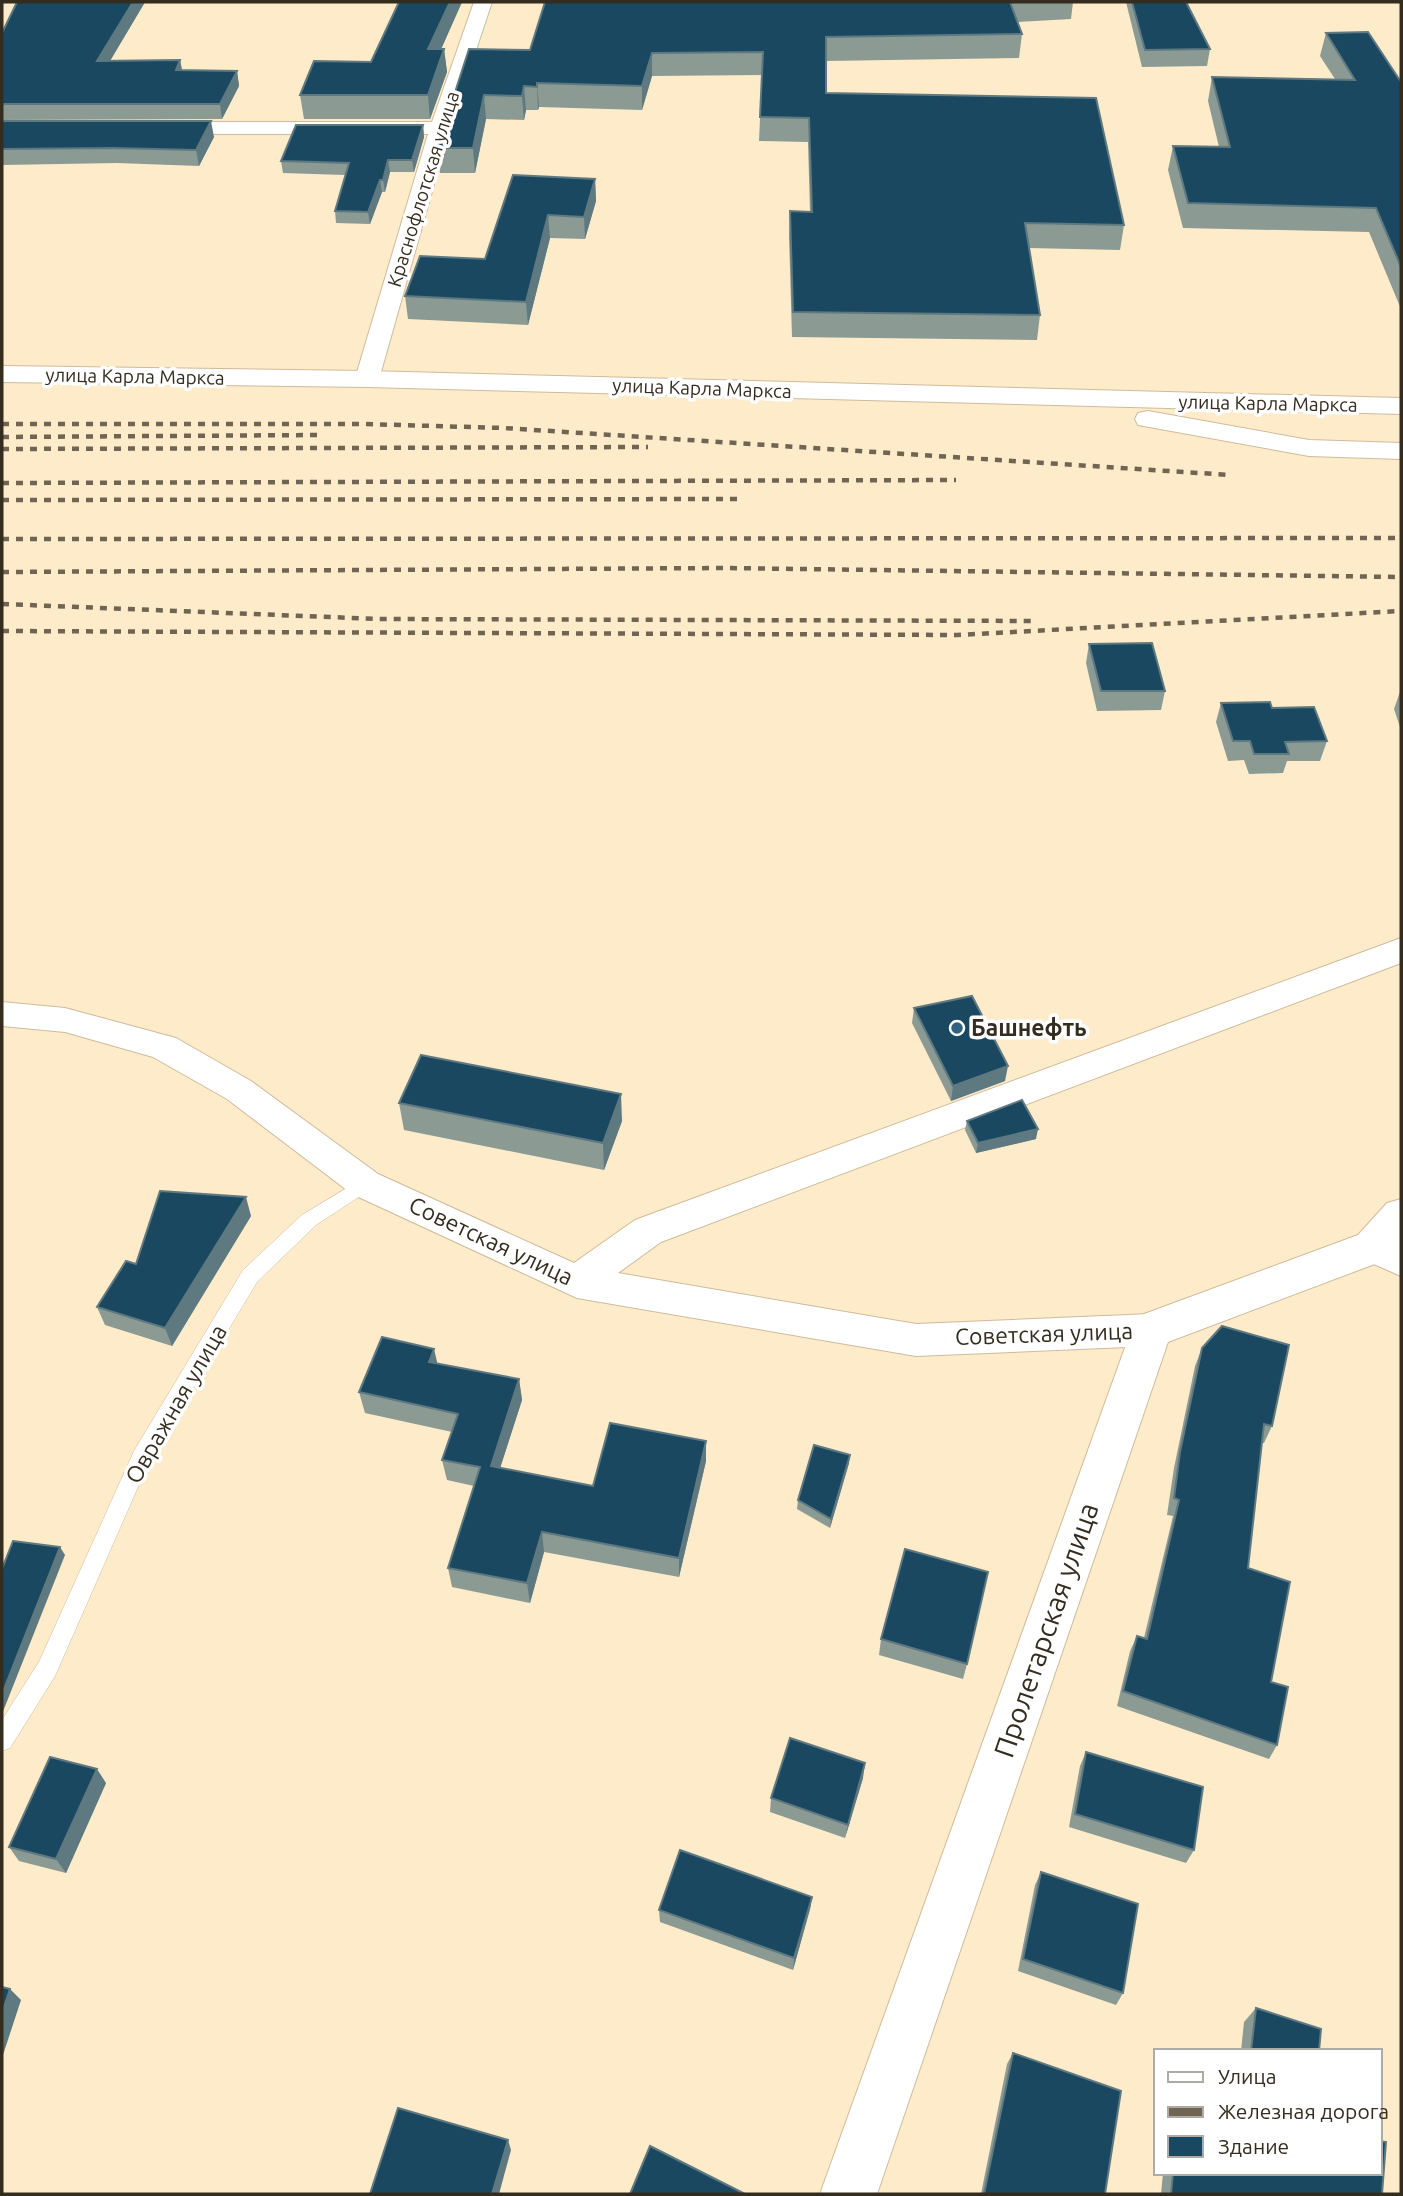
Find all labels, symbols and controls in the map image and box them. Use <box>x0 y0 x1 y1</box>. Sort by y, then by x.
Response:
street label: Краснофлотская улица <box>383 88 463 290</box>
street label: улица Карла Маркса <box>45 363 225 389</box>
street label: улица Карла Маркса <box>612 374 792 402</box>
street label: улица Карла Маркса <box>1178 390 1358 416</box>
place label: Башнефть <box>971 1015 1087 1040</box>
marker: Башнефть <box>949 1020 965 1036</box>
street label: Советская улица <box>405 1192 577 1290</box>
street label: Советская улица <box>955 1318 1133 1349</box>
street label: Овражная улица <box>120 1320 231 1487</box>
street label: Пролетарская улица <box>987 1499 1104 1761</box>
legend <box>1154 2049 1382 2175</box>
text: Улица <box>1218 2064 1276 2088</box>
text: Железная дорога <box>1218 2099 1389 2123</box>
text: Здание <box>1218 2134 1289 2158</box>

